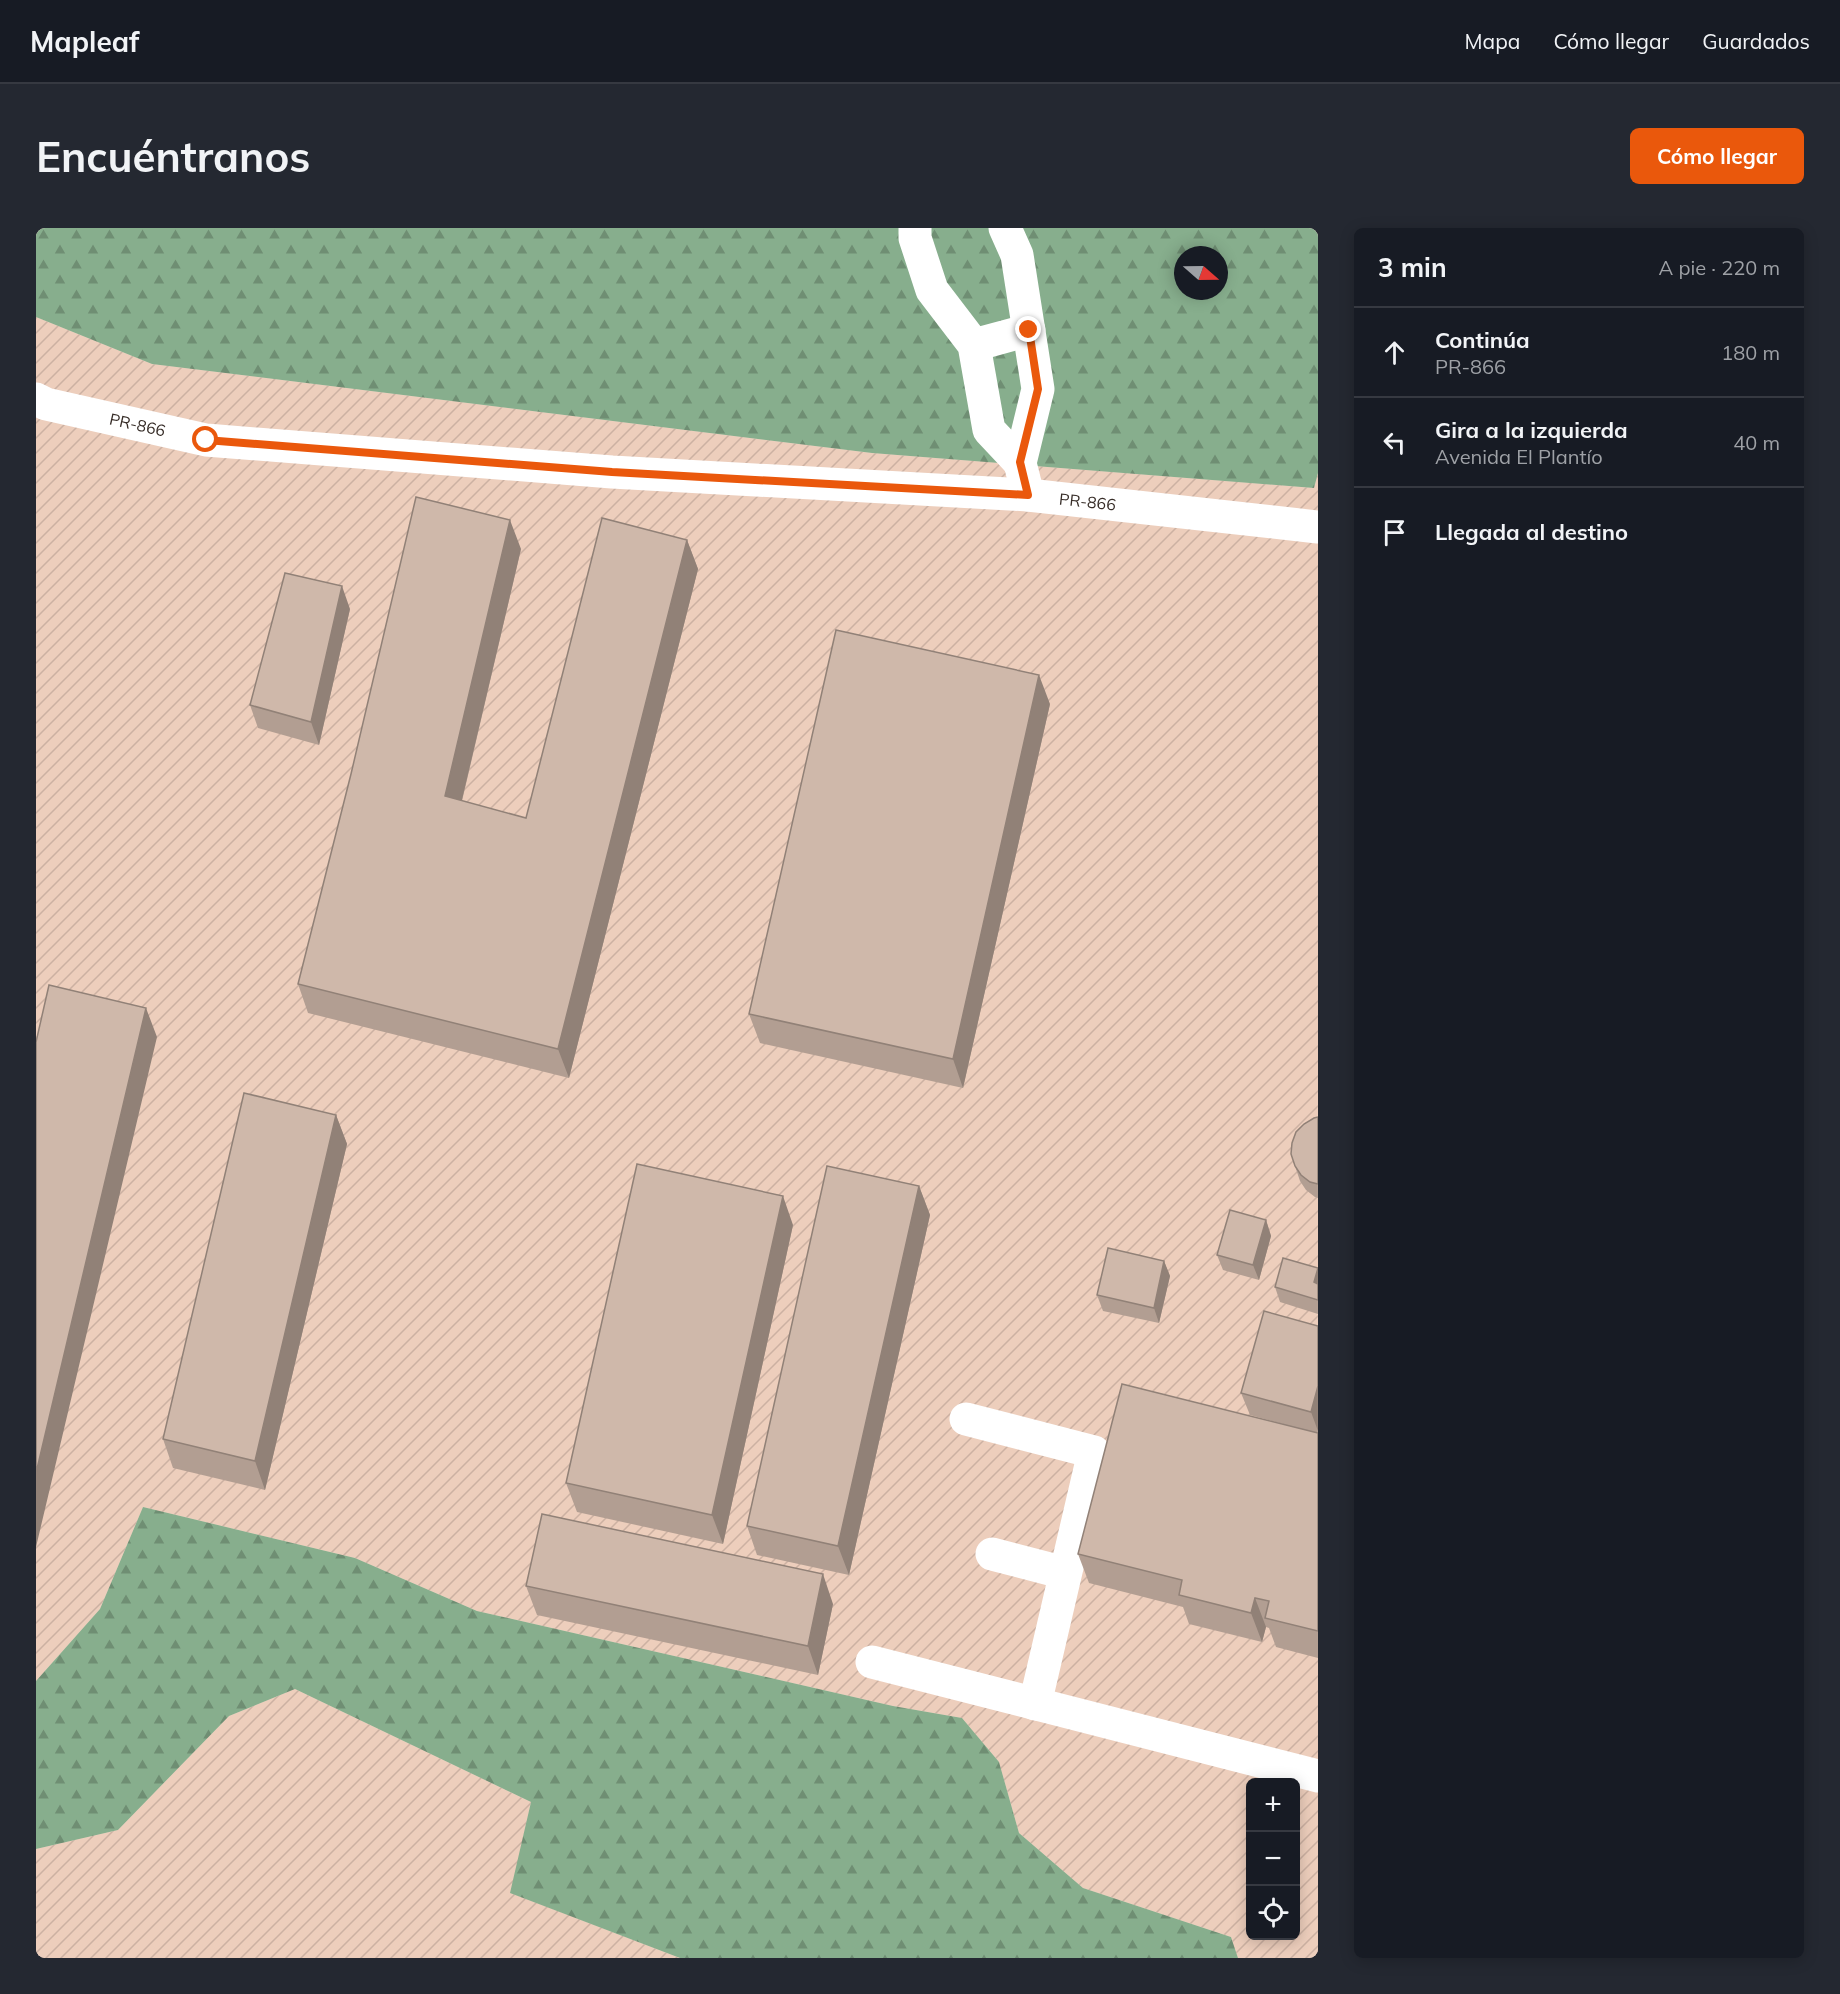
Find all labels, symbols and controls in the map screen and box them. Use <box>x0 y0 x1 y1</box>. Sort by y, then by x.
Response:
text: Mapleaf <box>30 24 139 59</box>
text: Mapa <box>1465 28 1520 54</box>
text: Cómo llegar <box>1553 28 1669 54</box>
text: Guardados <box>1702 28 1810 54</box>
button: Cómo llegar <box>1630 128 1804 184</box>
text: Encuéntranos <box>36 130 310 183</box>
north arrow <box>1174 246 1228 300</box>
text: 3 min <box>1378 251 1447 284</box>
text: A pie · 220 m <box>1659 255 1780 280</box>
route end <box>1015 316 1041 342</box>
text: Continúa <box>1435 326 1530 354</box>
icon: ahead <box>1378 336 1411 369</box>
text: 180 m <box>1721 340 1780 365</box>
text: PR-866 <box>1435 354 1506 379</box>
street label: PR-866 <box>108 409 167 441</box>
text: Gira a la izquierda <box>1435 416 1628 444</box>
route start <box>192 426 218 452</box>
icon: left <box>1378 426 1411 459</box>
text: 40 m <box>1733 430 1780 455</box>
text: Avenida El Plantío <box>1435 444 1603 469</box>
street label: PR-866 <box>1058 489 1117 515</box>
icon: arrive <box>1378 516 1411 549</box>
text: Llegada al destino <box>1435 518 1628 546</box>
map controls <box>1246 1778 1300 1940</box>
button: + <box>1246 1778 1300 1832</box>
button: − <box>1246 1832 1300 1886</box>
button: locate <box>1246 1886 1300 1940</box>

